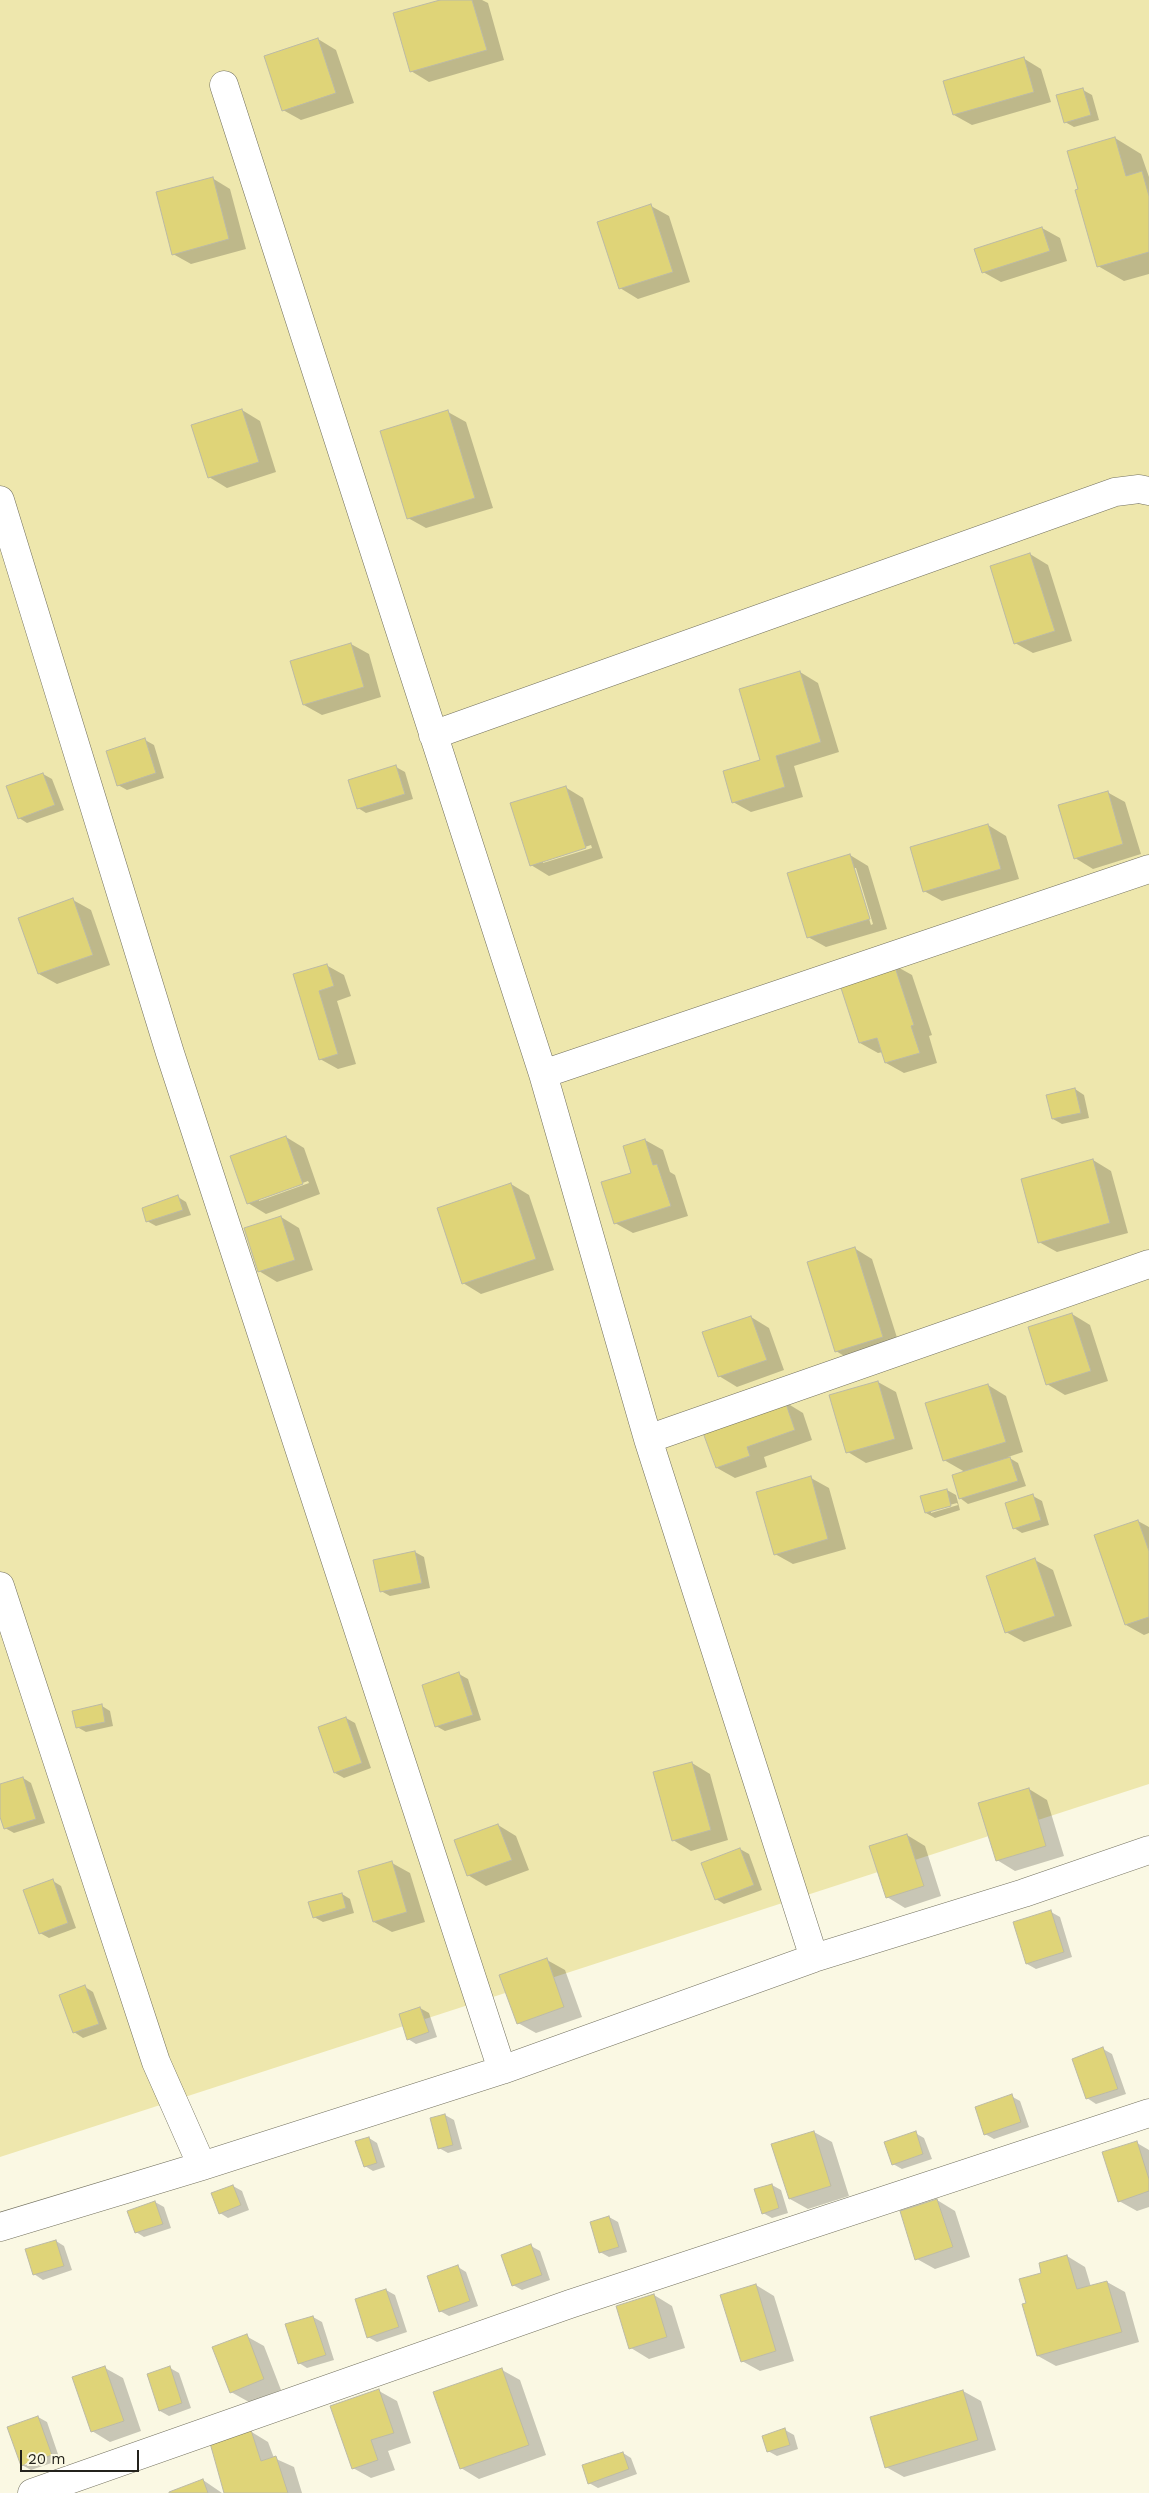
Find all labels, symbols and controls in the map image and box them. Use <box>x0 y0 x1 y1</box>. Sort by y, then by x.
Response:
scale bar <box>22 2440 141 2472</box>
text: 20 m <box>28 2450 66 2468</box>

